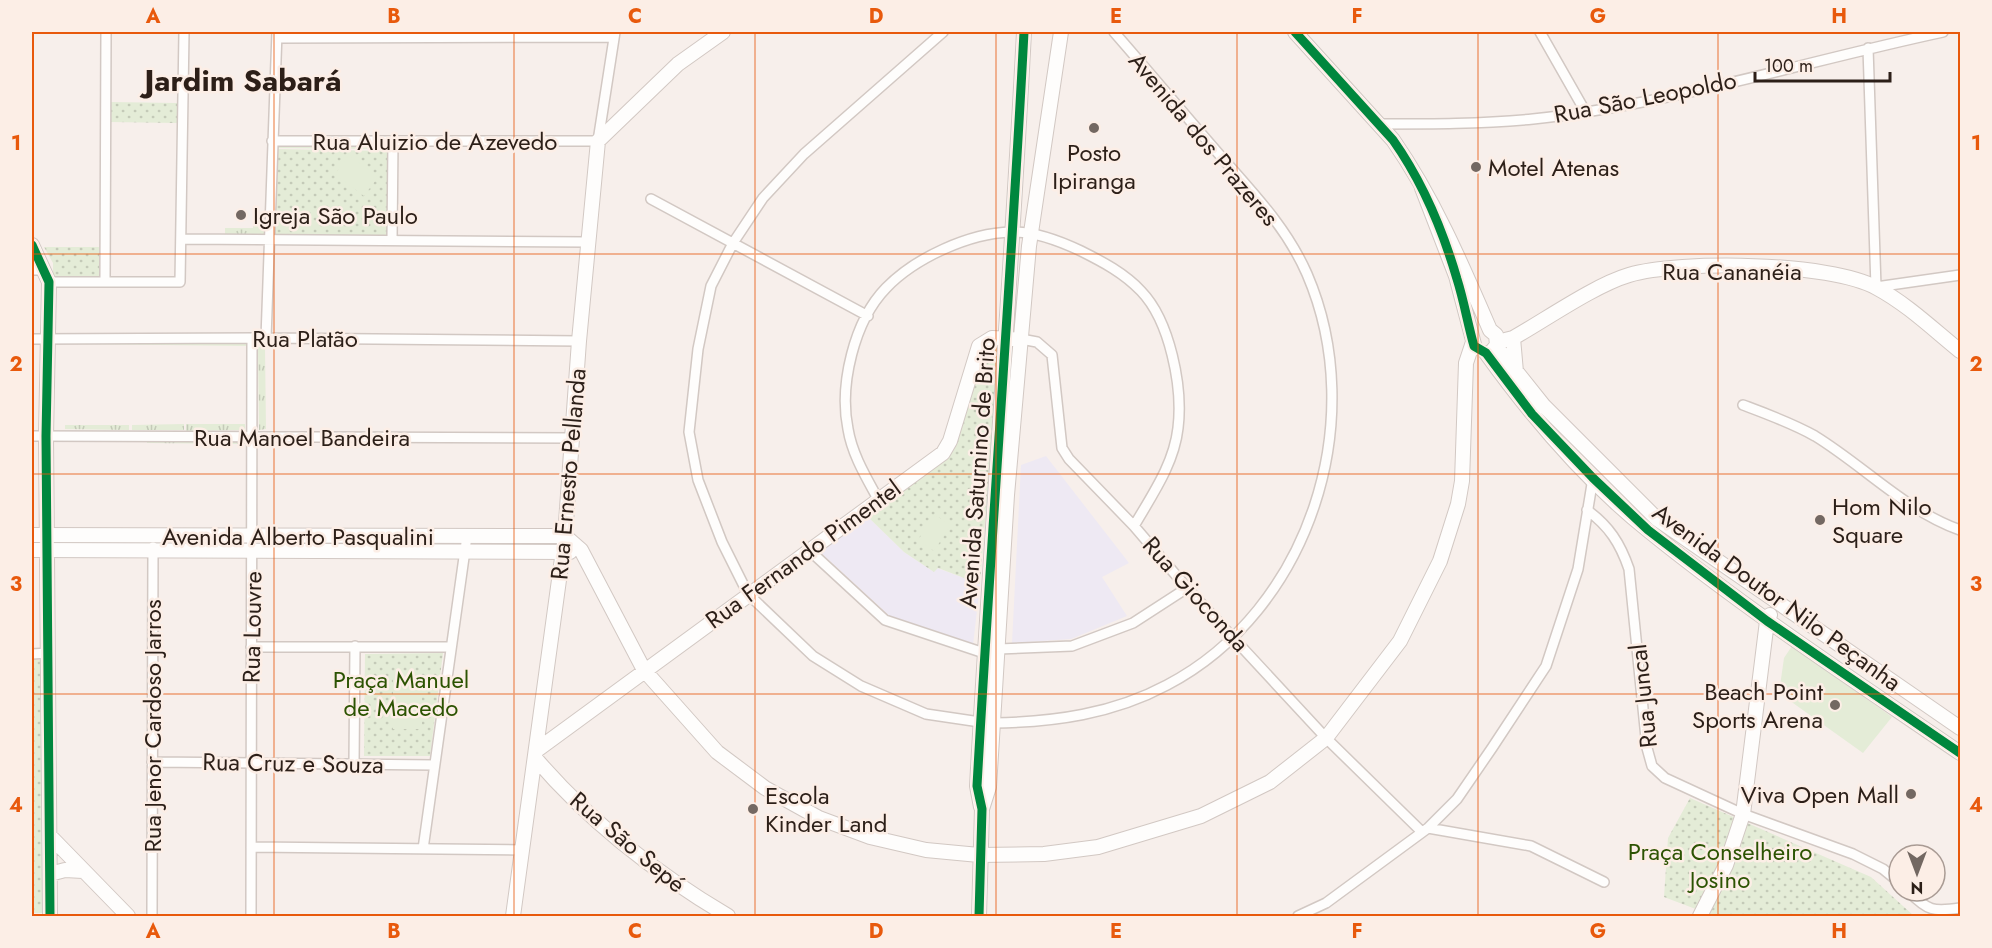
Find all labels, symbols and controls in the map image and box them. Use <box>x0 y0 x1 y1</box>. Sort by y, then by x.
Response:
text: A <box>145 2 161 31</box>
text: B <box>387 2 401 31</box>
text: C <box>628 2 642 31</box>
text: D <box>869 2 883 31</box>
text: E <box>1110 2 1122 31</box>
text: F <box>1351 2 1363 31</box>
text: G <box>1590 2 1606 31</box>
text: H <box>1831 2 1847 31</box>
street label: Avenida dos Prazeres <box>1121 44 1287 234</box>
scale bar <box>1755 45 1890 83</box>
text: 100 m <box>1764 53 1813 79</box>
district label: Jardim Sabará <box>139 59 342 102</box>
street label: Rua São Leopoldo <box>1551 62 1739 132</box>
marker: Posto Ipiranga <box>1087 121 1101 135</box>
street label: Rua Aluizio de Azevedo <box>313 124 557 159</box>
text: 1 <box>11 129 21 158</box>
text: 1 <box>1971 129 1981 158</box>
place label: Posto Ipiranga <box>1052 135 1136 198</box>
place label: Motel Atenas <box>1488 150 1619 185</box>
marker: Motel Atenas <box>1469 160 1483 174</box>
place label: Igreja São Paulo <box>253 198 418 233</box>
marker: Igreja São Paulo <box>234 208 248 222</box>
street label: Rua Cananéia <box>1662 254 1802 289</box>
street label: Rua Platão <box>252 321 358 356</box>
street label: Avenida Saturnino de Brito <box>950 336 1004 610</box>
text: 2 <box>9 350 23 379</box>
text: 2 <box>1969 350 1983 379</box>
street label: Rua Ernesto Pellanda <box>541 367 595 581</box>
street label: Rua Manoel Bandeira <box>194 420 410 455</box>
street label: Rua Fernando Pimentel <box>698 471 908 637</box>
place label: Hom Nilo Square <box>1832 489 1932 552</box>
street label: Avenida Doutor Nilo Peçanha <box>1645 495 1909 699</box>
marker: Hom Nilo Square <box>1813 513 1827 527</box>
street label: Avenida Alberto Pasqualini <box>162 519 434 554</box>
street label: Rua Gioconda <box>1134 528 1258 660</box>
text: 3 <box>10 570 22 599</box>
text: 3 <box>1970 570 1982 599</box>
street label: Rua Louvre <box>234 571 270 683</box>
street label: Rua Jenor Cardoso Jarros <box>135 599 170 853</box>
street label: Rua Juncal <box>1620 642 1666 750</box>
park label: Praça Manuel de Macedo <box>333 662 469 725</box>
place label: Beach Point Sports Arena <box>1692 674 1823 737</box>
marker: Beach Point Sports Arena <box>1828 698 1842 712</box>
street label: Rua Cruz e Souza <box>202 744 384 782</box>
place label: Viva Open Mall <box>1741 777 1899 812</box>
place label: Escola Kinder Land <box>765 778 888 841</box>
street label: Rua São Sepé <box>563 783 693 901</box>
marker: Viva Open Mall <box>1904 787 1918 801</box>
text: 4 <box>9 791 23 820</box>
text: 4 <box>1969 791 1983 820</box>
marker: Escola Kinder Land <box>746 802 760 816</box>
park label: Praça Conselheiro Josino <box>1628 834 1812 897</box>
north arrow <box>1887 843 1947 903</box>
text: N <box>1911 876 1923 899</box>
text: A <box>145 917 161 946</box>
text: B <box>387 917 401 946</box>
text: C <box>628 917 642 946</box>
text: D <box>869 917 883 946</box>
text: E <box>1110 917 1122 946</box>
text: F <box>1351 917 1363 946</box>
text: G <box>1590 917 1606 946</box>
text: H <box>1831 917 1847 946</box>

